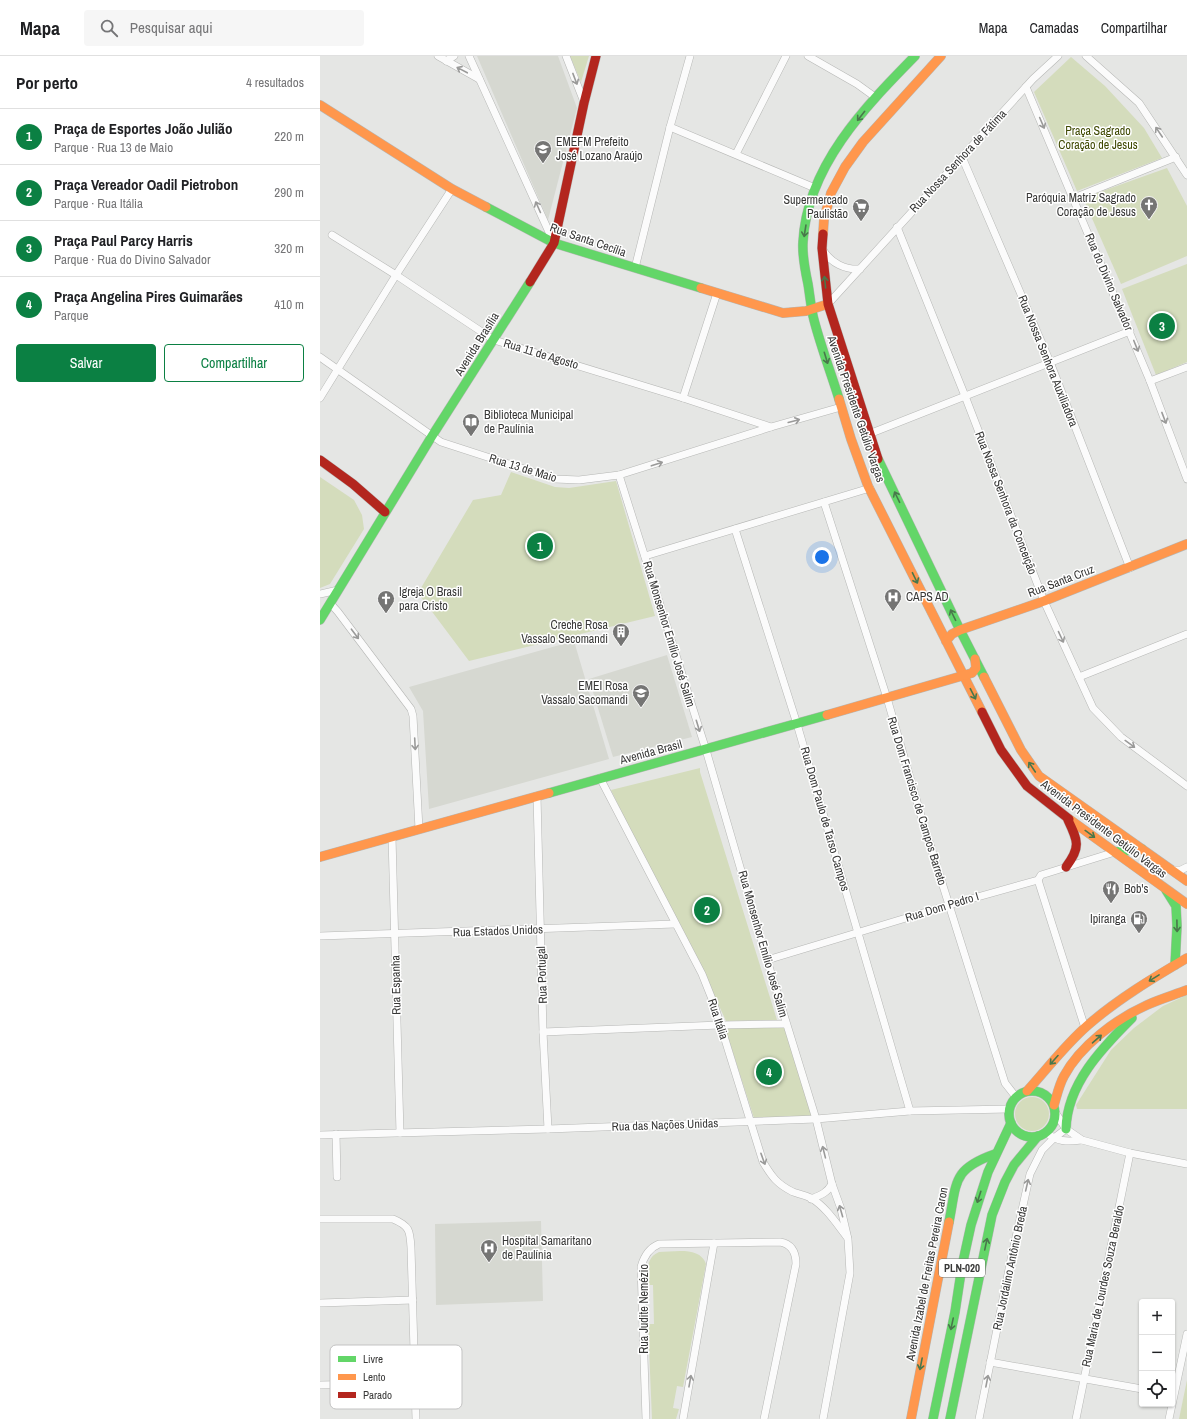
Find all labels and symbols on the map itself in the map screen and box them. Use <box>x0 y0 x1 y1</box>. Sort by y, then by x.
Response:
one-way arrow <box>457 65 469 73</box>
one-way arrow <box>572 73 580 85</box>
street label: Rua Nossa Senhora de Fátima <box>906 106 1010 216</box>
one-way arrow <box>856 111 865 122</box>
one-way arrow <box>1038 116 1046 128</box>
park label: Praça Sagrado Coração de Jesus <box>1058 123 1138 153</box>
one-way arrow <box>1155 127 1163 138</box>
place label: EMEFM Prefeito José Lozano Araújo <box>556 134 642 164</box>
school or university icon: EMEFM Prefeito José Lozano Araújo <box>533 139 553 164</box>
place label: Paróquia Matriz Sagrado Coração de Jesus <box>1026 190 1136 220</box>
place label: Supermercado Paulistão <box>783 192 848 222</box>
church icon: Paróquia Matriz Sagrado Coração de Jesus <box>1139 195 1159 220</box>
supermarket icon: Supermercado Paulistão <box>851 197 871 222</box>
one-way arrow <box>533 202 541 214</box>
street label: Rua Santa Cecília <box>548 219 629 261</box>
one-way arrow <box>801 224 809 237</box>
street label: Rua do Divino Salvador <box>1081 231 1137 334</box>
one-way arrow <box>821 276 829 289</box>
street label: Rua Nossa Senhora Auxiliadora <box>1014 293 1082 430</box>
street label: Avenida Brasília <box>451 309 503 380</box>
pin: 3 <box>1149 311 1175 341</box>
street label: Avenida Presidente Getúlio Vargas <box>823 333 889 484</box>
street label: Rua 11 de Agosto <box>502 335 580 373</box>
one-way arrow <box>1132 339 1140 351</box>
one-way arrow <box>823 352 830 365</box>
place label: Biblioteca Municipal de Paulínia <box>484 407 573 437</box>
one-way arrow <box>1161 411 1169 423</box>
library icon: Biblioteca Municipal de Paulínia <box>461 412 481 437</box>
one-way arrow <box>787 417 800 424</box>
street label: Rua Nossa Senhora da Conceição <box>971 429 1041 577</box>
street label: Rua 13 de Maio <box>487 450 559 486</box>
one-way arrow <box>650 460 663 467</box>
one-way arrow <box>893 492 900 504</box>
pin: 1 <box>527 531 553 561</box>
your location <box>812 547 832 567</box>
street label: Rua Monsenhor Emílio José Salim <box>639 559 699 709</box>
street label: Rua Santa Cruz <box>1025 561 1097 601</box>
one-way arrow <box>912 572 919 584</box>
place label: Igreja O Brasil para Cristo <box>399 584 462 614</box>
hospital icon: CAPS AD <box>883 587 903 612</box>
church icon: Igreja O Brasil para Cristo <box>376 589 396 614</box>
place label: CAPS AD <box>906 589 949 605</box>
one-way arrow <box>949 609 956 621</box>
place label: Creche Rosa Vassalo Secomandi <box>521 617 609 647</box>
building icon: Creche Rosa Vassalo Secomandi <box>611 622 631 647</box>
one-way arrow <box>350 628 359 639</box>
one-way arrow <box>1058 630 1065 642</box>
place label: EMEI Rosa Vassalo Sacomandi <box>541 678 629 708</box>
school or university icon: EMEI Rosa Vassalo Sacomandi <box>631 683 651 708</box>
one-way arrow <box>970 688 977 700</box>
street label: Rua Dom Francisco de Campos Barreto <box>884 715 950 887</box>
one-way arrow <box>695 720 702 733</box>
street label: Avenida Brasil <box>617 736 684 768</box>
one-way arrow <box>411 737 418 750</box>
one-way arrow <box>1124 740 1135 748</box>
street label: Rua Dom Paulo de Tarso Campos <box>797 745 853 893</box>
one-way arrow <box>1028 762 1036 773</box>
street label: Avenida Presidente Getúlio Vargas <box>1037 776 1170 882</box>
one-way arrow <box>1084 830 1095 838</box>
street label: Rua Monsenhor Emílio José Salim <box>734 869 792 1019</box>
restaurant icon: Bob's <box>1101 879 1121 904</box>
place label: Bob's <box>1124 881 1148 897</box>
street label: Rua Dom Pedro I <box>903 888 981 926</box>
pin: 2 <box>694 895 720 925</box>
fuel station icon: Ipiranga <box>1129 909 1149 934</box>
place label: Ipiranga <box>1090 911 1127 927</box>
one-way arrow <box>1173 919 1181 932</box>
street label: Rua Estados Unidos <box>453 921 543 941</box>
street label: Rua Portugal <box>533 946 551 1004</box>
street label: Rua Espanha <box>387 955 405 1015</box>
one-way arrow <box>1149 974 1160 982</box>
street label: Rua Itália <box>704 996 732 1042</box>
one-way arrow <box>1091 1034 1102 1043</box>
one-way arrow <box>1050 1055 1059 1065</box>
pin: 4 <box>756 1057 782 1087</box>
street label: Rua das Nações Unidas <box>611 1115 719 1135</box>
one-way arrow <box>820 1145 828 1158</box>
one-way arrow <box>760 1152 767 1165</box>
one-way arrow <box>1024 1179 1031 1192</box>
street label: Avenida Izabel de Freitas Pereira Caron <box>902 1186 952 1363</box>
one-way arrow <box>975 1191 982 1204</box>
street label: Rua Jordalino Antônio Breda <box>989 1204 1031 1331</box>
street label: Rua Maria de Lourdes Souza Beraldo <box>1078 1204 1128 1368</box>
one-way arrow <box>837 1205 844 1218</box>
place label: Hospital Samaritano de Paulínia <box>502 1233 592 1263</box>
hospital icon: Hospital Samaritano de Paulínia <box>479 1238 499 1263</box>
one-way arrow <box>983 1238 991 1251</box>
road number: PLN-020 <box>939 1259 985 1277</box>
street label: Rua Judite Nemézio <box>636 1264 652 1354</box>
one-way arrow <box>948 1317 956 1330</box>
legend <box>330 1345 462 1409</box>
text: Livre <box>363 1352 383 1366</box>
one-way arrow <box>917 1357 925 1370</box>
text: Lento <box>363 1370 386 1384</box>
one-way arrow <box>686 1375 694 1388</box>
one-way arrow <box>983 1375 991 1388</box>
text: Parado <box>363 1388 392 1402</box>

